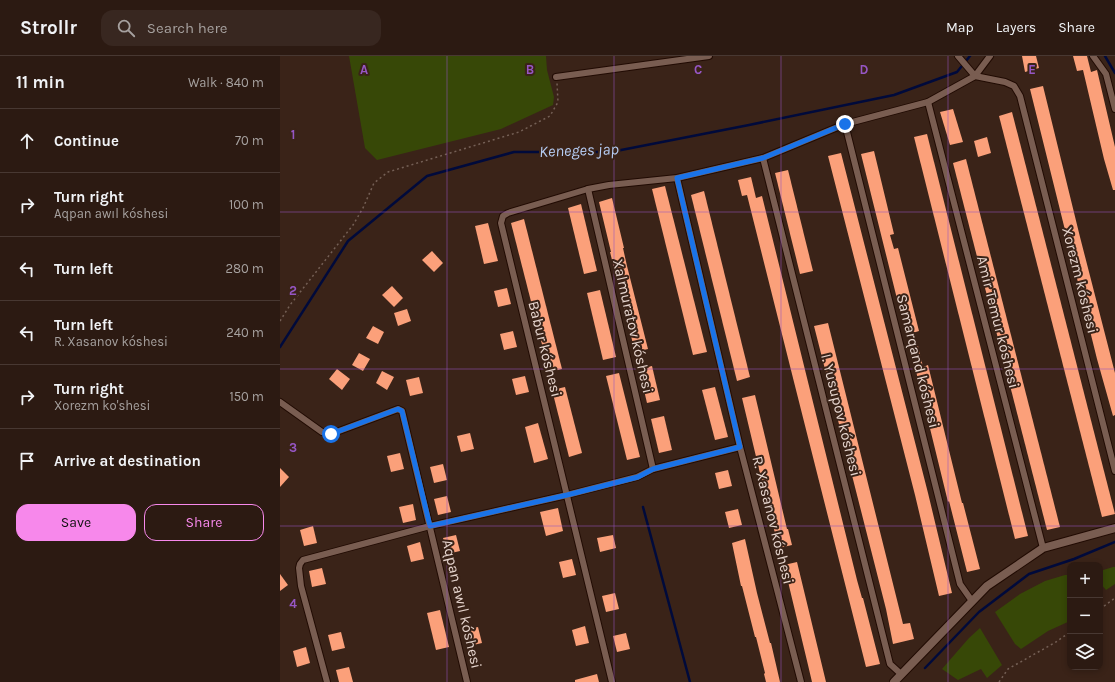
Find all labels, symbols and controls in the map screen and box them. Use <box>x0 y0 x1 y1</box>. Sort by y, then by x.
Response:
search box <box>101 10 381 46</box>
text: Strollr <box>20 17 77 39</box>
icon: search <box>115 17 137 39</box>
text: Search here <box>147 19 228 37</box>
text: Map <box>946 19 974 36</box>
text: Layers <box>996 19 1036 36</box>
text: Share <box>1058 19 1095 36</box>
text: A <box>360 62 368 77</box>
text: B <box>526 62 534 77</box>
text: C <box>694 62 702 77</box>
text: D <box>860 62 869 77</box>
text: E <box>1028 62 1036 77</box>
text: 11 min <box>16 72 65 92</box>
text: Walk · 840 m <box>188 75 264 90</box>
route end <box>836 115 854 133</box>
text: 1 <box>291 127 295 142</box>
icon: ahead <box>16 130 38 152</box>
text: Continue <box>54 132 119 150</box>
text: 70 m <box>235 133 264 148</box>
water label: Keneges jap <box>539 139 620 161</box>
text: Turn right <box>54 188 124 206</box>
icon: right <box>16 194 38 216</box>
text: 100 m <box>229 197 264 212</box>
text: Aqpan awıl kóshesi <box>54 206 168 221</box>
street label: Xorezm kóshesi <box>1058 225 1102 335</box>
street label: Amir Temur kóshesi <box>973 254 1023 390</box>
street label: Xalmuratov kóshesi <box>609 257 657 395</box>
icon: left <box>16 258 38 280</box>
text: Turn left <box>54 260 113 278</box>
text: 280 m <box>226 261 264 276</box>
text: 2 <box>289 283 297 298</box>
street label: Samarqand kóshesi <box>893 292 943 430</box>
street label: Babur kóshesi <box>524 299 566 399</box>
text: Turn left <box>54 316 113 334</box>
icon: left <box>16 322 38 344</box>
text: 240 m <box>226 325 264 340</box>
text: R. Xasanov kóshesi <box>54 334 168 349</box>
street label: I. Yusupov kóshesi <box>817 352 865 478</box>
text: Turn right <box>54 380 124 398</box>
icon: right <box>16 386 38 408</box>
text: 150 m <box>229 389 264 404</box>
text: Xorezm ko'shesi <box>54 398 151 413</box>
route start <box>322 425 340 443</box>
text: 3 <box>289 440 297 455</box>
icon: arrive <box>16 450 38 472</box>
text: Arrive at destination <box>54 452 201 470</box>
street label: R. Xasanov kóshesi <box>748 454 798 586</box>
button: Save <box>16 504 136 541</box>
button: Share <box>144 504 264 541</box>
street label: Aqpan awıl kóshesi <box>438 538 486 670</box>
map controls <box>1067 562 1103 670</box>
button: + <box>1067 562 1103 598</box>
text: 4 <box>289 596 297 611</box>
button: − <box>1067 598 1103 634</box>
button: layers <box>1067 634 1103 670</box>

